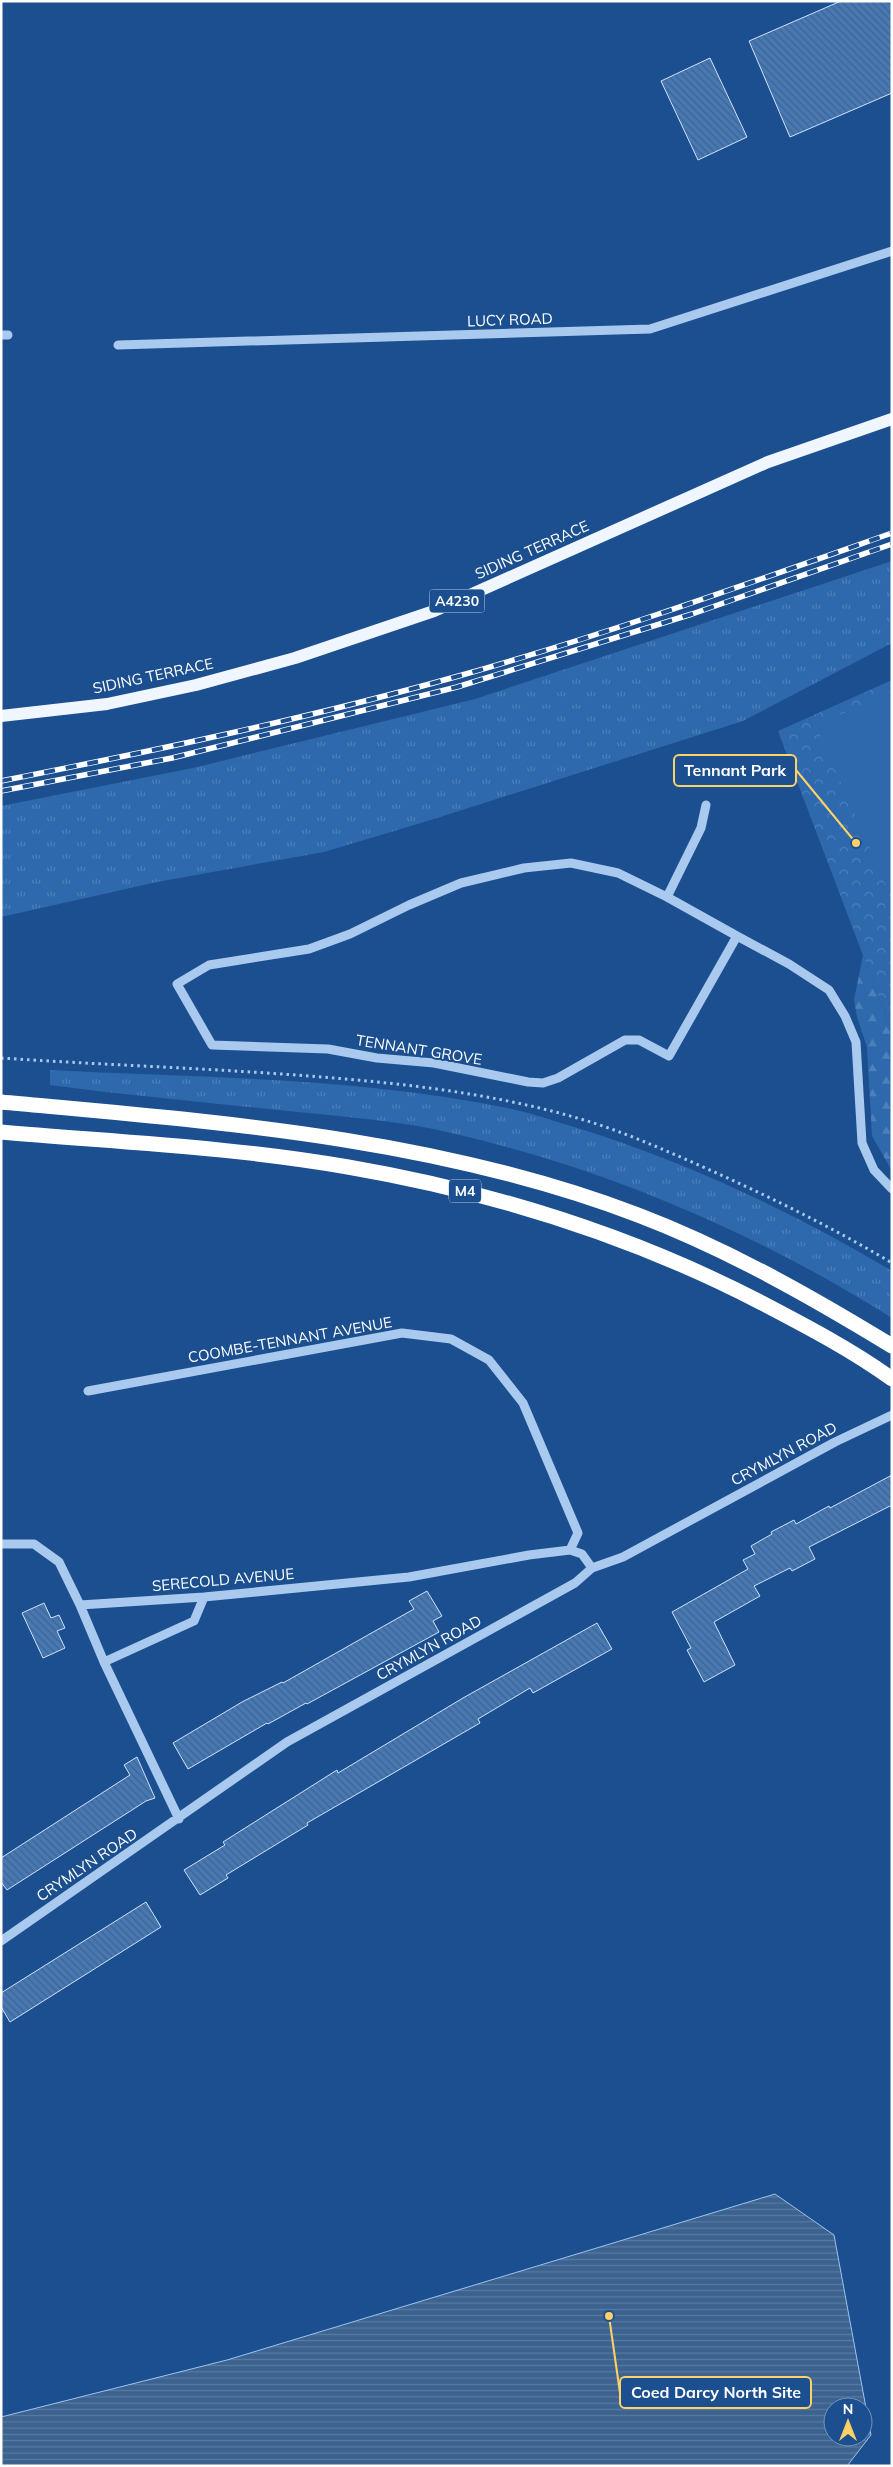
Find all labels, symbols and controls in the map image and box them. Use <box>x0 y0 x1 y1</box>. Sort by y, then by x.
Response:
street label: LUCY ROAD <box>467 309 553 330</box>
street label: SIDING TERRACE <box>472 516 592 583</box>
road number: A4230 <box>430 590 484 612</box>
street label: SIDING TERRACE <box>91 653 215 698</box>
callout: Tennant Park <box>674 755 796 786</box>
text: Tennant Park <box>684 760 787 780</box>
street label: TENNANT GROVE <box>355 1030 484 1069</box>
road number: M4 <box>449 1180 481 1202</box>
street label: COOMBE-TENNANT AVENUE <box>186 1312 393 1367</box>
street label: CRYMLYN ROAD <box>727 1418 840 1490</box>
street label: SERECOLD AVENUE <box>151 1564 295 1595</box>
street label: CRYMLYN ROAD <box>373 1611 485 1684</box>
street label: CRYMLYN ROAD <box>33 1824 141 1905</box>
callout: Coed Darcy North Site <box>620 2377 811 2408</box>
text: Coed Darcy North Site <box>631 2382 801 2402</box>
north arrow <box>823 2397 873 2447</box>
text: N <box>843 2400 853 2418</box>

